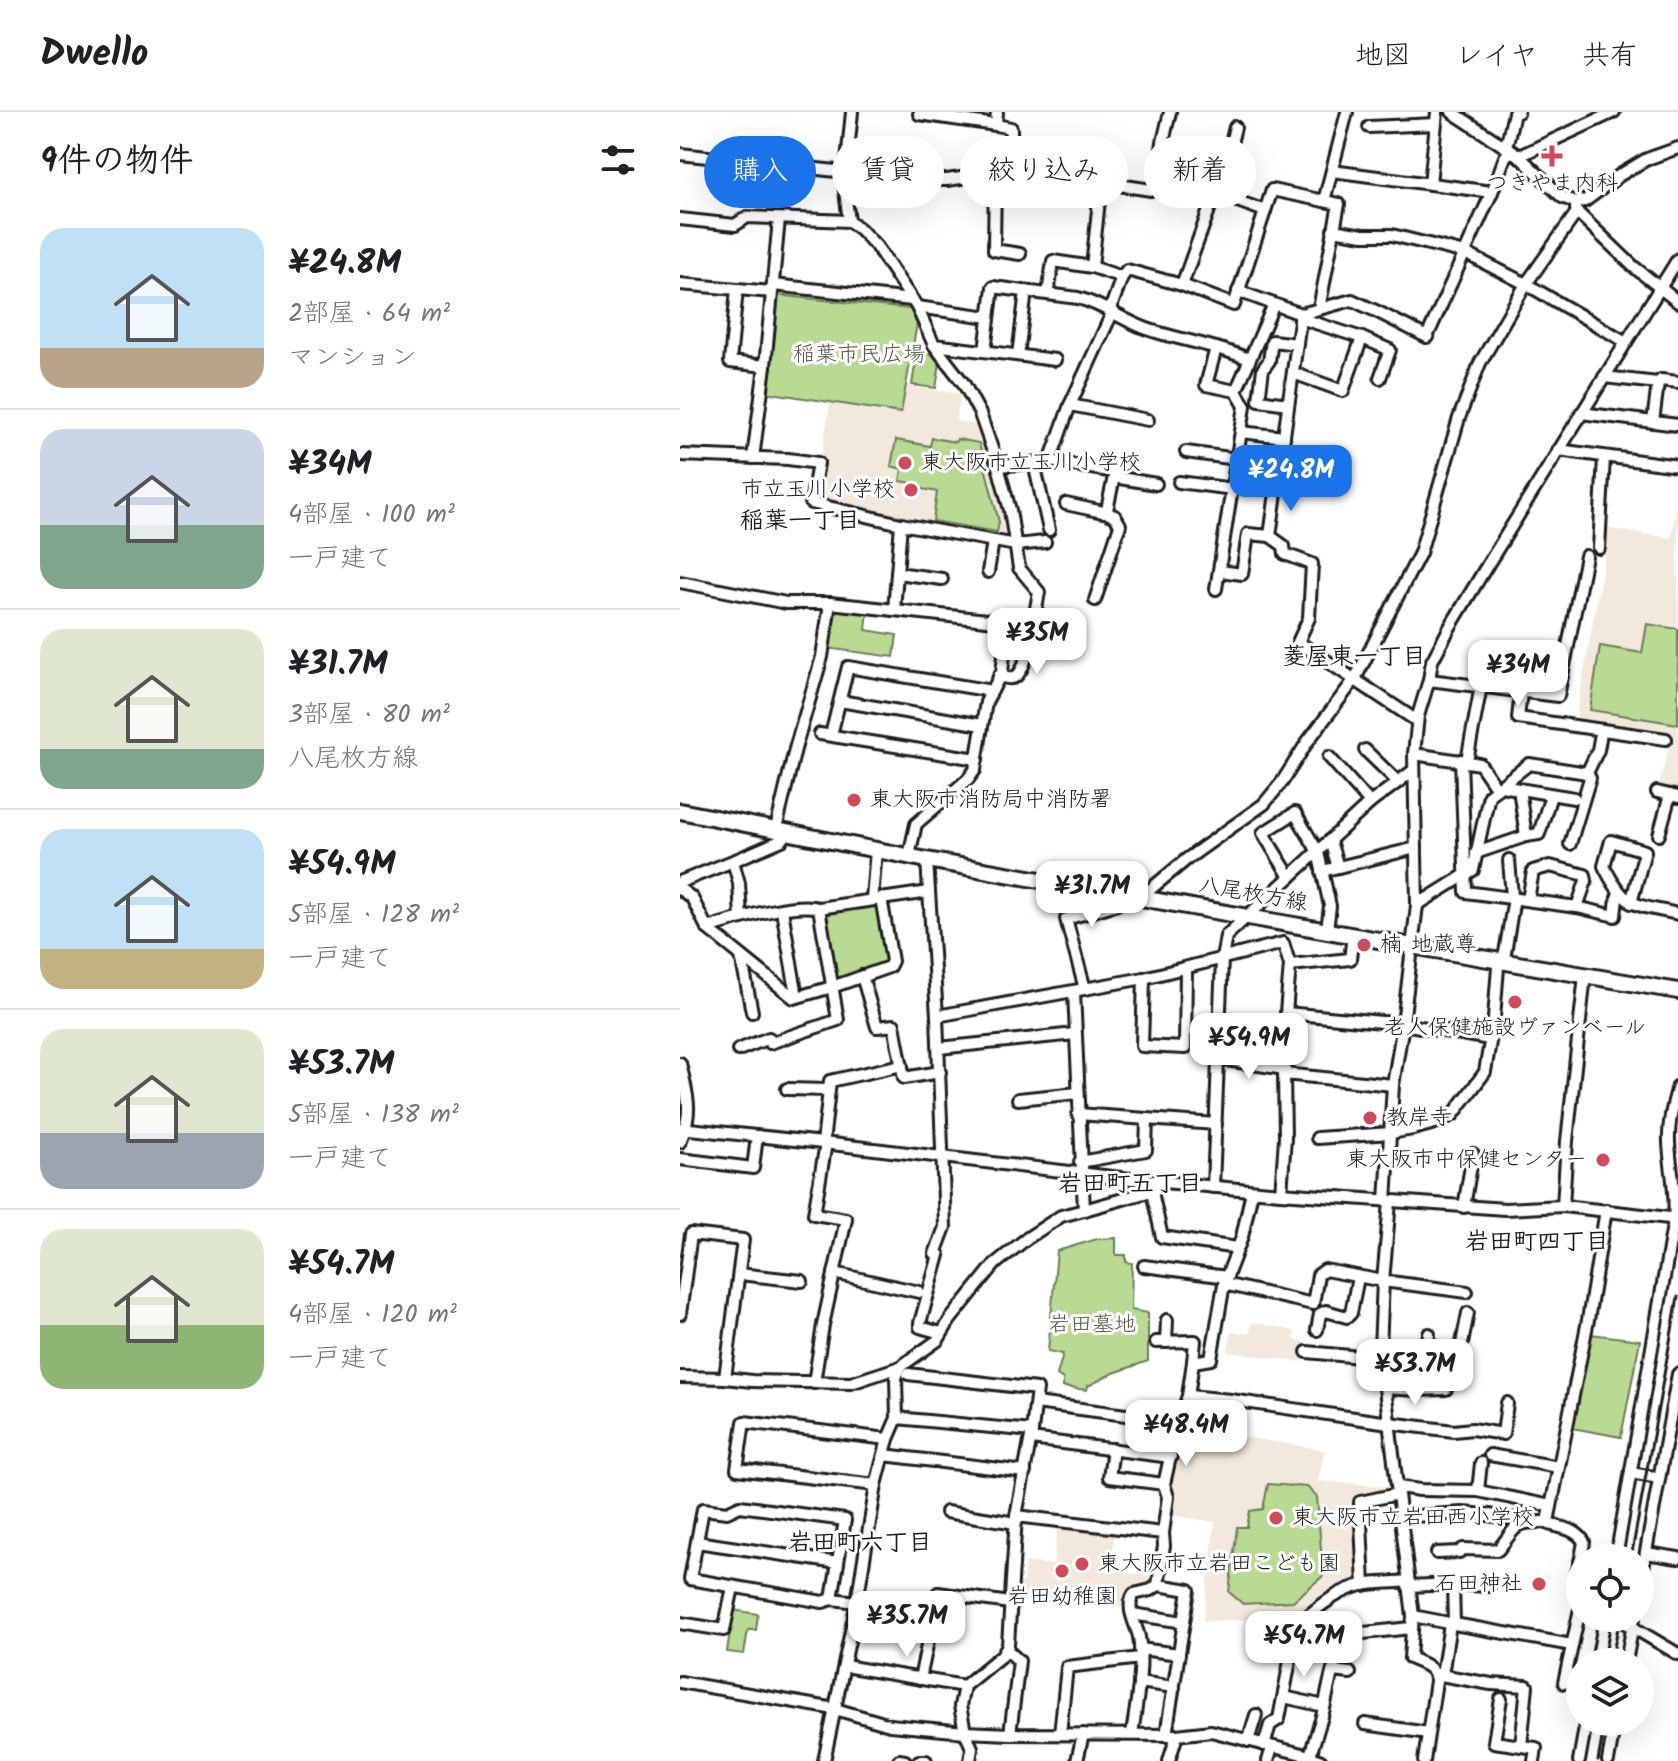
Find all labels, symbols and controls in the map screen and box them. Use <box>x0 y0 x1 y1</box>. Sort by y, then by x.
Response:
text: Dwello <box>40 25 148 85</box>
text: 地図 <box>1355 34 1411 79</box>
text: レイヤ <box>1455 34 1538 79</box>
text: 共有 <box>1582 34 1638 79</box>
text: 9件の物件 <box>40 135 193 189</box>
chip: 購入 <box>704 136 816 208</box>
chip: 賃貸 <box>832 136 944 208</box>
chip: 絞り込み <box>960 136 1128 208</box>
chip: 新着 <box>1144 136 1256 208</box>
icon: filters <box>596 138 640 182</box>
marker: つきやま内科 <box>1541 145 1563 167</box>
place label: つきやま内科 <box>1486 167 1618 202</box>
text: ¥24.8M <box>288 237 401 291</box>
icon: home <box>104 260 200 356</box>
text: 2部屋 · 64 m² <box>288 293 450 335</box>
text: マンション <box>288 337 417 379</box>
park label: 稲葉市民広場 <box>793 338 925 373</box>
text: ¥34M <box>288 438 372 492</box>
pin: ¥24.8M <box>1226 445 1356 513</box>
place label: 東大阪市立玉川小学校 <box>921 446 1141 481</box>
text: ¥24.8M <box>1248 450 1334 492</box>
marker: 東大阪市立玉川小学校 <box>896 454 914 472</box>
icon: home <box>104 461 200 557</box>
place label: 市立玉川小学校 <box>741 473 895 508</box>
marker: 市立玉川小学校 <box>902 481 920 499</box>
text: 4部屋 · 100 m² <box>288 494 455 536</box>
district label: 稲葉一丁目 <box>740 502 860 541</box>
text: 一戸建て <box>288 538 392 580</box>
pin: ¥35M <box>990 608 1084 676</box>
text: ¥35M <box>1005 613 1069 655</box>
text: ¥31.7M <box>288 638 388 692</box>
district label: 菱屋東一丁目 <box>1282 638 1426 677</box>
pin: ¥34M <box>1471 640 1565 708</box>
text: ¥34M <box>1486 645 1550 687</box>
icon: home <box>104 661 200 757</box>
text: 3部屋 · 80 m² <box>288 694 450 736</box>
text: 八尾枚方線 <box>288 738 418 780</box>
place label: 東大阪市消防局中消防署 <box>870 783 1112 818</box>
marker: 東大阪市消防局中消防署 <box>845 791 863 809</box>
text: ¥54.9M <box>288 838 396 892</box>
icon: home <box>104 861 200 957</box>
pin: ¥31.7M <box>1027 861 1157 929</box>
text: ¥31.7M <box>1054 866 1130 908</box>
street label: 八尾枚方線 <box>1196 868 1310 922</box>
text: 5部屋 · 128 m² <box>288 894 459 936</box>
place label: 楠 地蔵尊 <box>1380 928 1477 963</box>
marker: 楠 地蔵尊 <box>1355 936 1373 954</box>
text: 一戸建て <box>288 938 392 980</box>
marker: 老人保健施設ヴァンベール <box>1506 993 1524 1011</box>
place label: 老人保健施設ヴァンベール <box>1384 1011 1646 1046</box>
pin: ¥54.9M <box>1184 1013 1314 1081</box>
text: ¥54.9M <box>1208 1018 1290 1060</box>
text: ¥53.7M <box>288 1038 395 1092</box>
icon: home <box>104 1061 200 1157</box>
text: 5部屋 · 138 m² <box>288 1094 459 1136</box>
place label: 教岸寺 <box>1386 1101 1452 1136</box>
marker: 教岸寺 <box>1361 1109 1379 1127</box>
text: 一戸建て <box>288 1138 392 1180</box>
place label: 東大阪市中保健センター <box>1346 1143 1587 1178</box>
marker: 東大阪市中保健センター <box>1594 1151 1612 1169</box>
district label: 岩田町五丁目 <box>1058 1165 1202 1204</box>
district label: 岩田町四丁目 <box>1465 1223 1609 1262</box>
text: ¥54.7M <box>288 1238 394 1292</box>
icon: home <box>104 1261 200 1357</box>
text: 4部屋 · 120 m² <box>288 1294 457 1336</box>
park label: 岩田墓地 <box>1048 1308 1136 1343</box>
text: 一戸建て <box>288 1338 392 1380</box>
pin: ¥53.7M <box>1350 1339 1480 1407</box>
text: ¥53.7M <box>1374 1344 1456 1386</box>
pin: ¥48.4M <box>1121 1400 1251 1468</box>
text: ¥48.4M <box>1143 1405 1229 1447</box>
place label: 東大阪市立岩田西小学校 <box>1292 1501 1534 1536</box>
marker: 東大阪市立岩田西小学校 <box>1267 1509 1285 1527</box>
district label: 岩田町六丁目 <box>788 1524 932 1563</box>
map controls <box>1566 1544 1654 1736</box>
button: locate <box>1566 1544 1654 1632</box>
place label: 東大阪市立岩田こども園 <box>1098 1547 1340 1582</box>
marker: 東大阪市立岩田こども園 <box>1073 1555 1091 1573</box>
marker: 岩田幼稚園 <box>1053 1562 1071 1580</box>
place label: 石田神社 <box>1435 1567 1523 1602</box>
marker: 石田神社 <box>1530 1575 1548 1593</box>
place label: 岩田幼稚園 <box>1007 1580 1117 1615</box>
pin: ¥35.7M <box>842 1591 972 1659</box>
text: ¥35.7M <box>866 1596 948 1638</box>
pin: ¥54.7M <box>1239 1611 1369 1679</box>
text: ¥54.7M <box>1263 1616 1345 1658</box>
button: layers <box>1566 1648 1654 1736</box>

